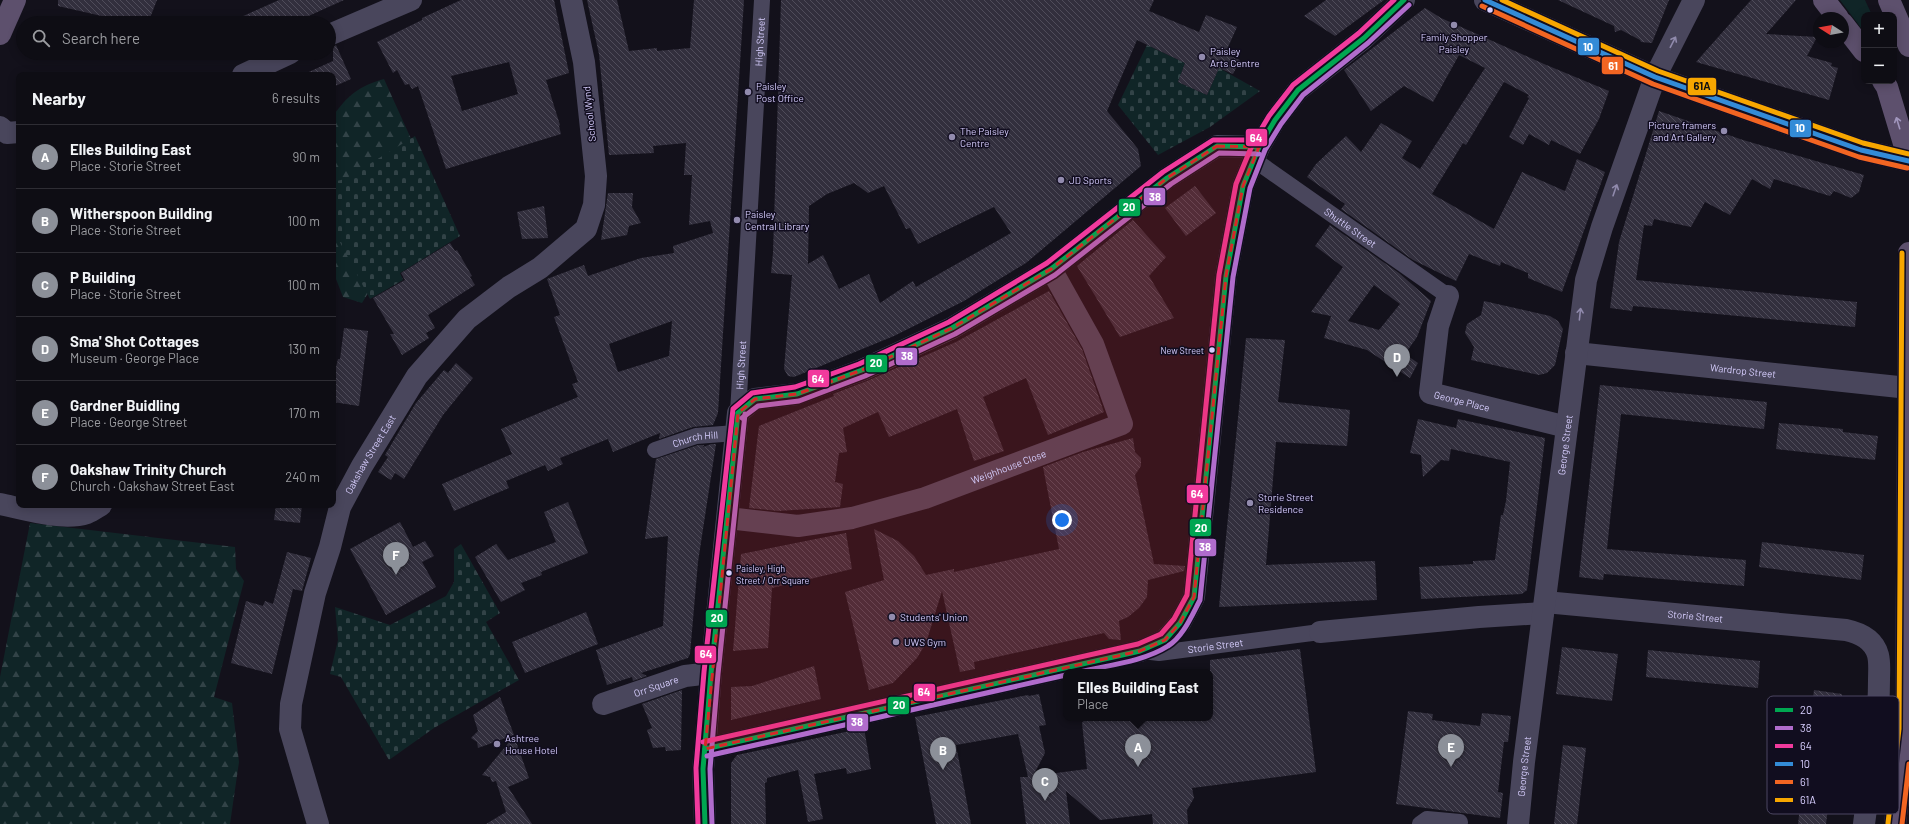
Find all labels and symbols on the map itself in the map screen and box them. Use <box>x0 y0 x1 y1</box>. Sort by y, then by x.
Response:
unlabelled marker <box>1485 5 1495 15</box>
north arrow <box>1813 12 1849 48</box>
street label: High Street <box>752 16 767 67</box>
marker: Family Shopper Paisley <box>1449 20 1459 30</box>
place label: Family Shopper Paisley <box>1421 31 1488 55</box>
one-way arrow <box>1670 36 1677 48</box>
line badge: 10 <box>1577 37 1600 56</box>
text: 10 <box>1583 40 1593 53</box>
place label: Paisley Arts Centre <box>1210 45 1260 69</box>
marker: Paisley Arts Centre <box>1197 52 1207 62</box>
line badge: 61 <box>1601 56 1624 75</box>
text: 61 <box>1608 59 1618 72</box>
line badge: 61A <box>1687 77 1717 96</box>
text: 61A <box>1693 79 1711 92</box>
place label: Paisley Post Office <box>756 80 804 104</box>
street label: School Wynd <box>580 86 598 142</box>
marker: Paisley Post Office <box>743 87 753 97</box>
one-way arrow <box>1894 116 1901 129</box>
place label: Picture framers and Art Gallery <box>1648 119 1716 143</box>
line badge: 10 <box>1789 119 1812 138</box>
text: 10 <box>1795 121 1805 134</box>
place label: The Paisley Centre <box>960 125 1009 149</box>
marker: Picture framers and Art Gallery <box>1719 126 1729 136</box>
line badge: 64 <box>1245 128 1268 147</box>
text: 64 <box>1250 131 1263 144</box>
marker: The Paisley Centre <box>947 132 957 142</box>
place label: JD Sports <box>1069 174 1112 186</box>
marker: JD Sports <box>1056 175 1066 185</box>
one-way arrow <box>1612 184 1620 196</box>
line badge: 38 <box>1143 187 1166 206</box>
text: 38 <box>1149 190 1161 203</box>
line badge: 20 <box>1118 198 1141 217</box>
text: 20 <box>1123 200 1135 213</box>
street label: Shuttle Street <box>1322 205 1379 250</box>
place label: Paisley Central Library <box>745 208 810 232</box>
marker: Paisley Central Library <box>732 215 742 225</box>
one-way arrow <box>1576 308 1584 321</box>
street label: High Street <box>733 340 748 390</box>
pin: D <box>1384 344 1410 377</box>
place label: New Street <box>1160 345 1204 356</box>
marker: New Street <box>1207 345 1217 355</box>
line badge: 38 <box>895 347 918 366</box>
text: 38 <box>901 349 913 362</box>
line badge: 20 <box>865 354 888 373</box>
text: 20 <box>870 356 882 369</box>
street label: Wardrop Street <box>1709 361 1777 380</box>
line badge: 64 <box>807 369 830 388</box>
text: 64 <box>812 372 825 385</box>
street label: George Place <box>1433 388 1491 414</box>
street label: Oakshaw Street East <box>342 412 398 496</box>
street label: George Street <box>1555 414 1575 476</box>
street label: Church Hill <box>671 428 718 450</box>
street label: Weighhouse Close <box>969 447 1048 486</box>
line badge: 64 <box>1186 484 1209 504</box>
text: 64 <box>1191 487 1204 500</box>
place label: Storie Street Residence <box>1258 491 1314 515</box>
marker: Storie Street Residence <box>1245 498 1255 508</box>
your location <box>1052 510 1072 530</box>
line badge: 20 <box>1189 518 1212 537</box>
text: 20 <box>1195 521 1207 534</box>
line badge: 38 <box>1194 538 1217 557</box>
text: 38 <box>1199 540 1211 553</box>
pin: F <box>383 542 409 575</box>
place label: Paisley, High Street / Orr Square <box>736 563 810 586</box>
marker: Paisley, High Street / Orr Square <box>724 568 734 578</box>
street label: Storie Street <box>1667 607 1724 625</box>
line badge: 20 <box>705 609 728 628</box>
text: 20 <box>711 611 723 624</box>
place label: Students' Union <box>900 611 968 623</box>
marker: Students' Union <box>887 612 897 622</box>
place label: UWS Gym <box>904 636 946 648</box>
street label: Storie Street <box>1187 636 1244 655</box>
marker: UWS Gym <box>891 637 901 647</box>
line badge: 64 <box>694 645 717 664</box>
text: 64 <box>700 647 713 660</box>
street label: Orr Square <box>632 673 680 699</box>
line badge: 64 <box>913 683 936 702</box>
text: 64 <box>918 685 931 698</box>
line badge: 20 <box>887 696 910 715</box>
legend <box>1767 696 1899 814</box>
text: 20 <box>893 698 905 711</box>
text: 20 <box>1800 703 1812 716</box>
line badge: 38 <box>846 713 869 732</box>
text: 38 <box>851 715 863 728</box>
text: 38 <box>1800 721 1812 734</box>
place label: Ashtree House Hotel <box>505 732 558 756</box>
pin: A <box>1125 734 1151 767</box>
pin: E <box>1438 734 1464 767</box>
street label: George Street <box>1515 735 1533 797</box>
pin: B <box>930 737 956 770</box>
marker: Ashtree House Hotel <box>492 739 502 749</box>
text: 64 <box>1800 739 1812 752</box>
text: 10 <box>1800 757 1810 770</box>
pin: C <box>1032 768 1058 801</box>
text: 61 <box>1800 775 1809 788</box>
text: 61A <box>1800 793 1816 806</box>

